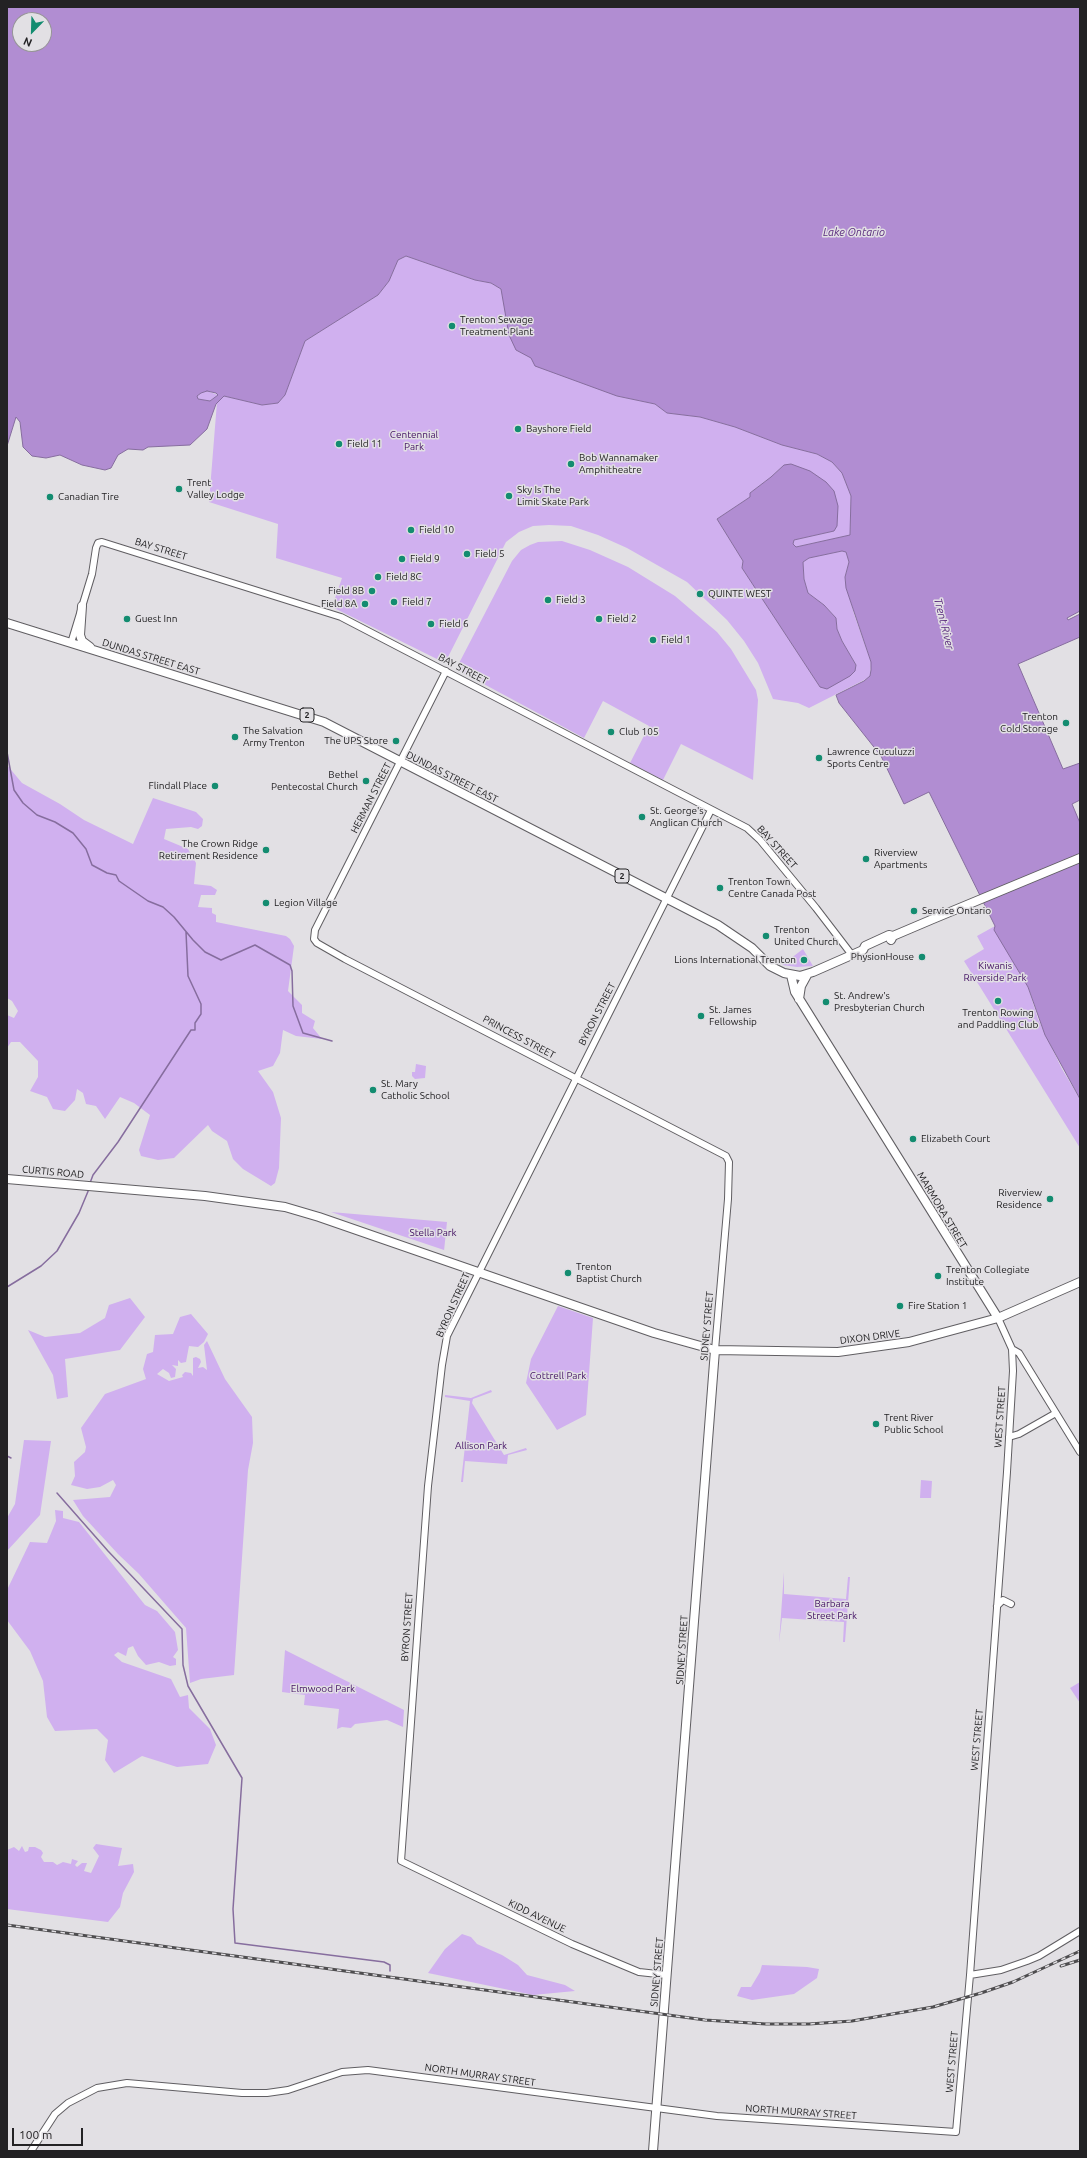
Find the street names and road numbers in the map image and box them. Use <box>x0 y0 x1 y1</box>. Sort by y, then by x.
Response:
street label: BAY STREET <box>133 535 189 563</box>
street label: DUNDAS STREET EAST <box>101 636 201 678</box>
street label: BAY STREET <box>436 651 490 687</box>
road number: 2 <box>300 708 314 722</box>
street label: DUNDAS STREET EAST <box>404 749 500 805</box>
street label: HERMAN STREET <box>348 761 394 835</box>
street label: BAY STREET <box>754 823 800 871</box>
road number: 2 <box>615 869 629 883</box>
street label: BYRON STREET <box>576 980 618 1048</box>
street label: PRINCESS STREET <box>481 1013 557 1061</box>
street label: CURTIS ROAD <box>21 1163 85 1181</box>
street label: MARMORA STREET <box>914 1170 970 1250</box>
street label: BYRON STREET <box>433 1271 473 1339</box>
street label: SIDNEY STREET <box>698 1291 716 1361</box>
street label: DIXON DRIVE <box>839 1327 901 1347</box>
street label: WEST STREET <box>992 1386 1008 1448</box>
street label: BYRON STREET <box>399 1592 415 1662</box>
street label: SIDNEY STREET <box>674 1615 690 1685</box>
street label: WEST STREET <box>968 1709 986 1771</box>
street label: KIDD AVENUE <box>506 1897 568 1935</box>
street label: SIDNEY STREET <box>648 1937 666 2007</box>
street label: WEST STREET <box>943 2031 961 2093</box>
street label: NORTH MURRAY STREET <box>424 2061 536 2089</box>
street label: NORTH MURRAY STREET <box>745 2102 857 2122</box>

